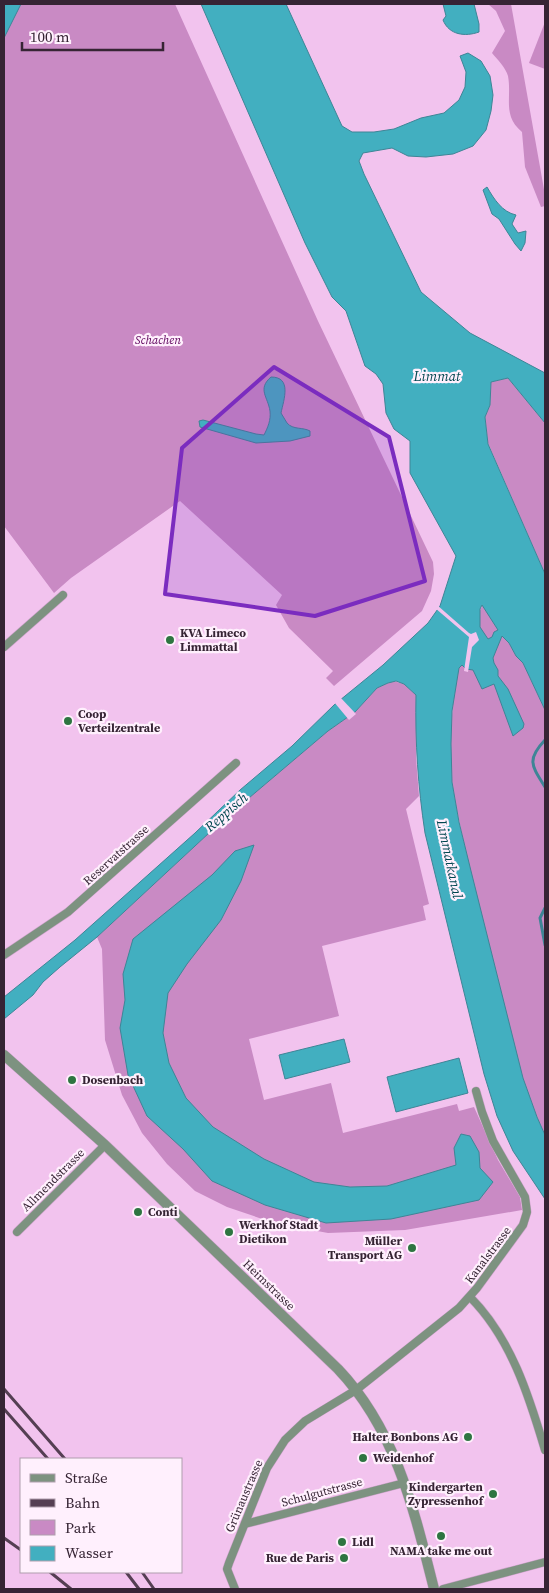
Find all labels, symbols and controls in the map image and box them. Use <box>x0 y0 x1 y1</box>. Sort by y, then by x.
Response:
scale bar <box>22 20 164 52</box>
text: 100 m <box>30 26 70 47</box>
park label: Schachen <box>135 332 181 348</box>
water label: Limmat <box>413 366 462 386</box>
place label: KVA Limeco Limmattal <box>180 625 246 655</box>
marker: KVA Limeco Limmattal <box>164 634 176 646</box>
place label: Coop Verteilzentrale <box>78 706 160 736</box>
marker: Coop Verteilzentrale <box>62 715 74 727</box>
water label: Reppisch <box>199 787 252 837</box>
water label: Limmatkanal <box>432 817 468 900</box>
street label: Reservatstrasse <box>80 821 152 889</box>
place label: Dosenbach <box>82 1072 144 1088</box>
marker: Dosenbach <box>66 1074 78 1086</box>
street label: Allmendstrasse <box>18 1145 88 1215</box>
place label: Conti <box>148 1204 178 1220</box>
marker: Conti <box>132 1206 144 1218</box>
place label: Werkhof Stadt Dietikon <box>239 1217 319 1247</box>
street label: Kanalstrasse <box>461 1223 515 1287</box>
marker: Werkhof Stadt Dietikon <box>223 1226 235 1238</box>
place label: Müller Transport AG <box>328 1233 402 1263</box>
marker: Müller Transport AG <box>406 1242 418 1254</box>
street label: Heimstrasse <box>240 1256 298 1314</box>
place label: Halter Bonbons AG <box>353 1429 458 1445</box>
marker: Halter Bonbons AG <box>462 1431 474 1443</box>
place label: Weidenhof <box>373 1450 435 1466</box>
marker: Weidenhof <box>357 1452 369 1464</box>
street label: Grünaustrasse <box>222 1457 266 1535</box>
legend <box>20 1458 182 1573</box>
text: Straße <box>65 1467 108 1488</box>
street label: Schulgutstrasse <box>280 1473 364 1511</box>
place label: Kindergarten Zypressenhof <box>408 1479 485 1509</box>
marker: Kindergarten Zypressenhof <box>487 1488 499 1500</box>
text: Bahn <box>65 1492 100 1513</box>
text: Park <box>65 1517 97 1538</box>
marker: NAMA take me out <box>435 1530 447 1542</box>
place label: Lidl <box>352 1534 374 1550</box>
marker: Lidl <box>336 1536 348 1548</box>
text: Wasser <box>65 1542 114 1563</box>
place label: NAMA take me out <box>390 1543 493 1559</box>
place label: Rue de Paris <box>266 1550 335 1566</box>
marker: Rue de Paris <box>338 1552 350 1564</box>

